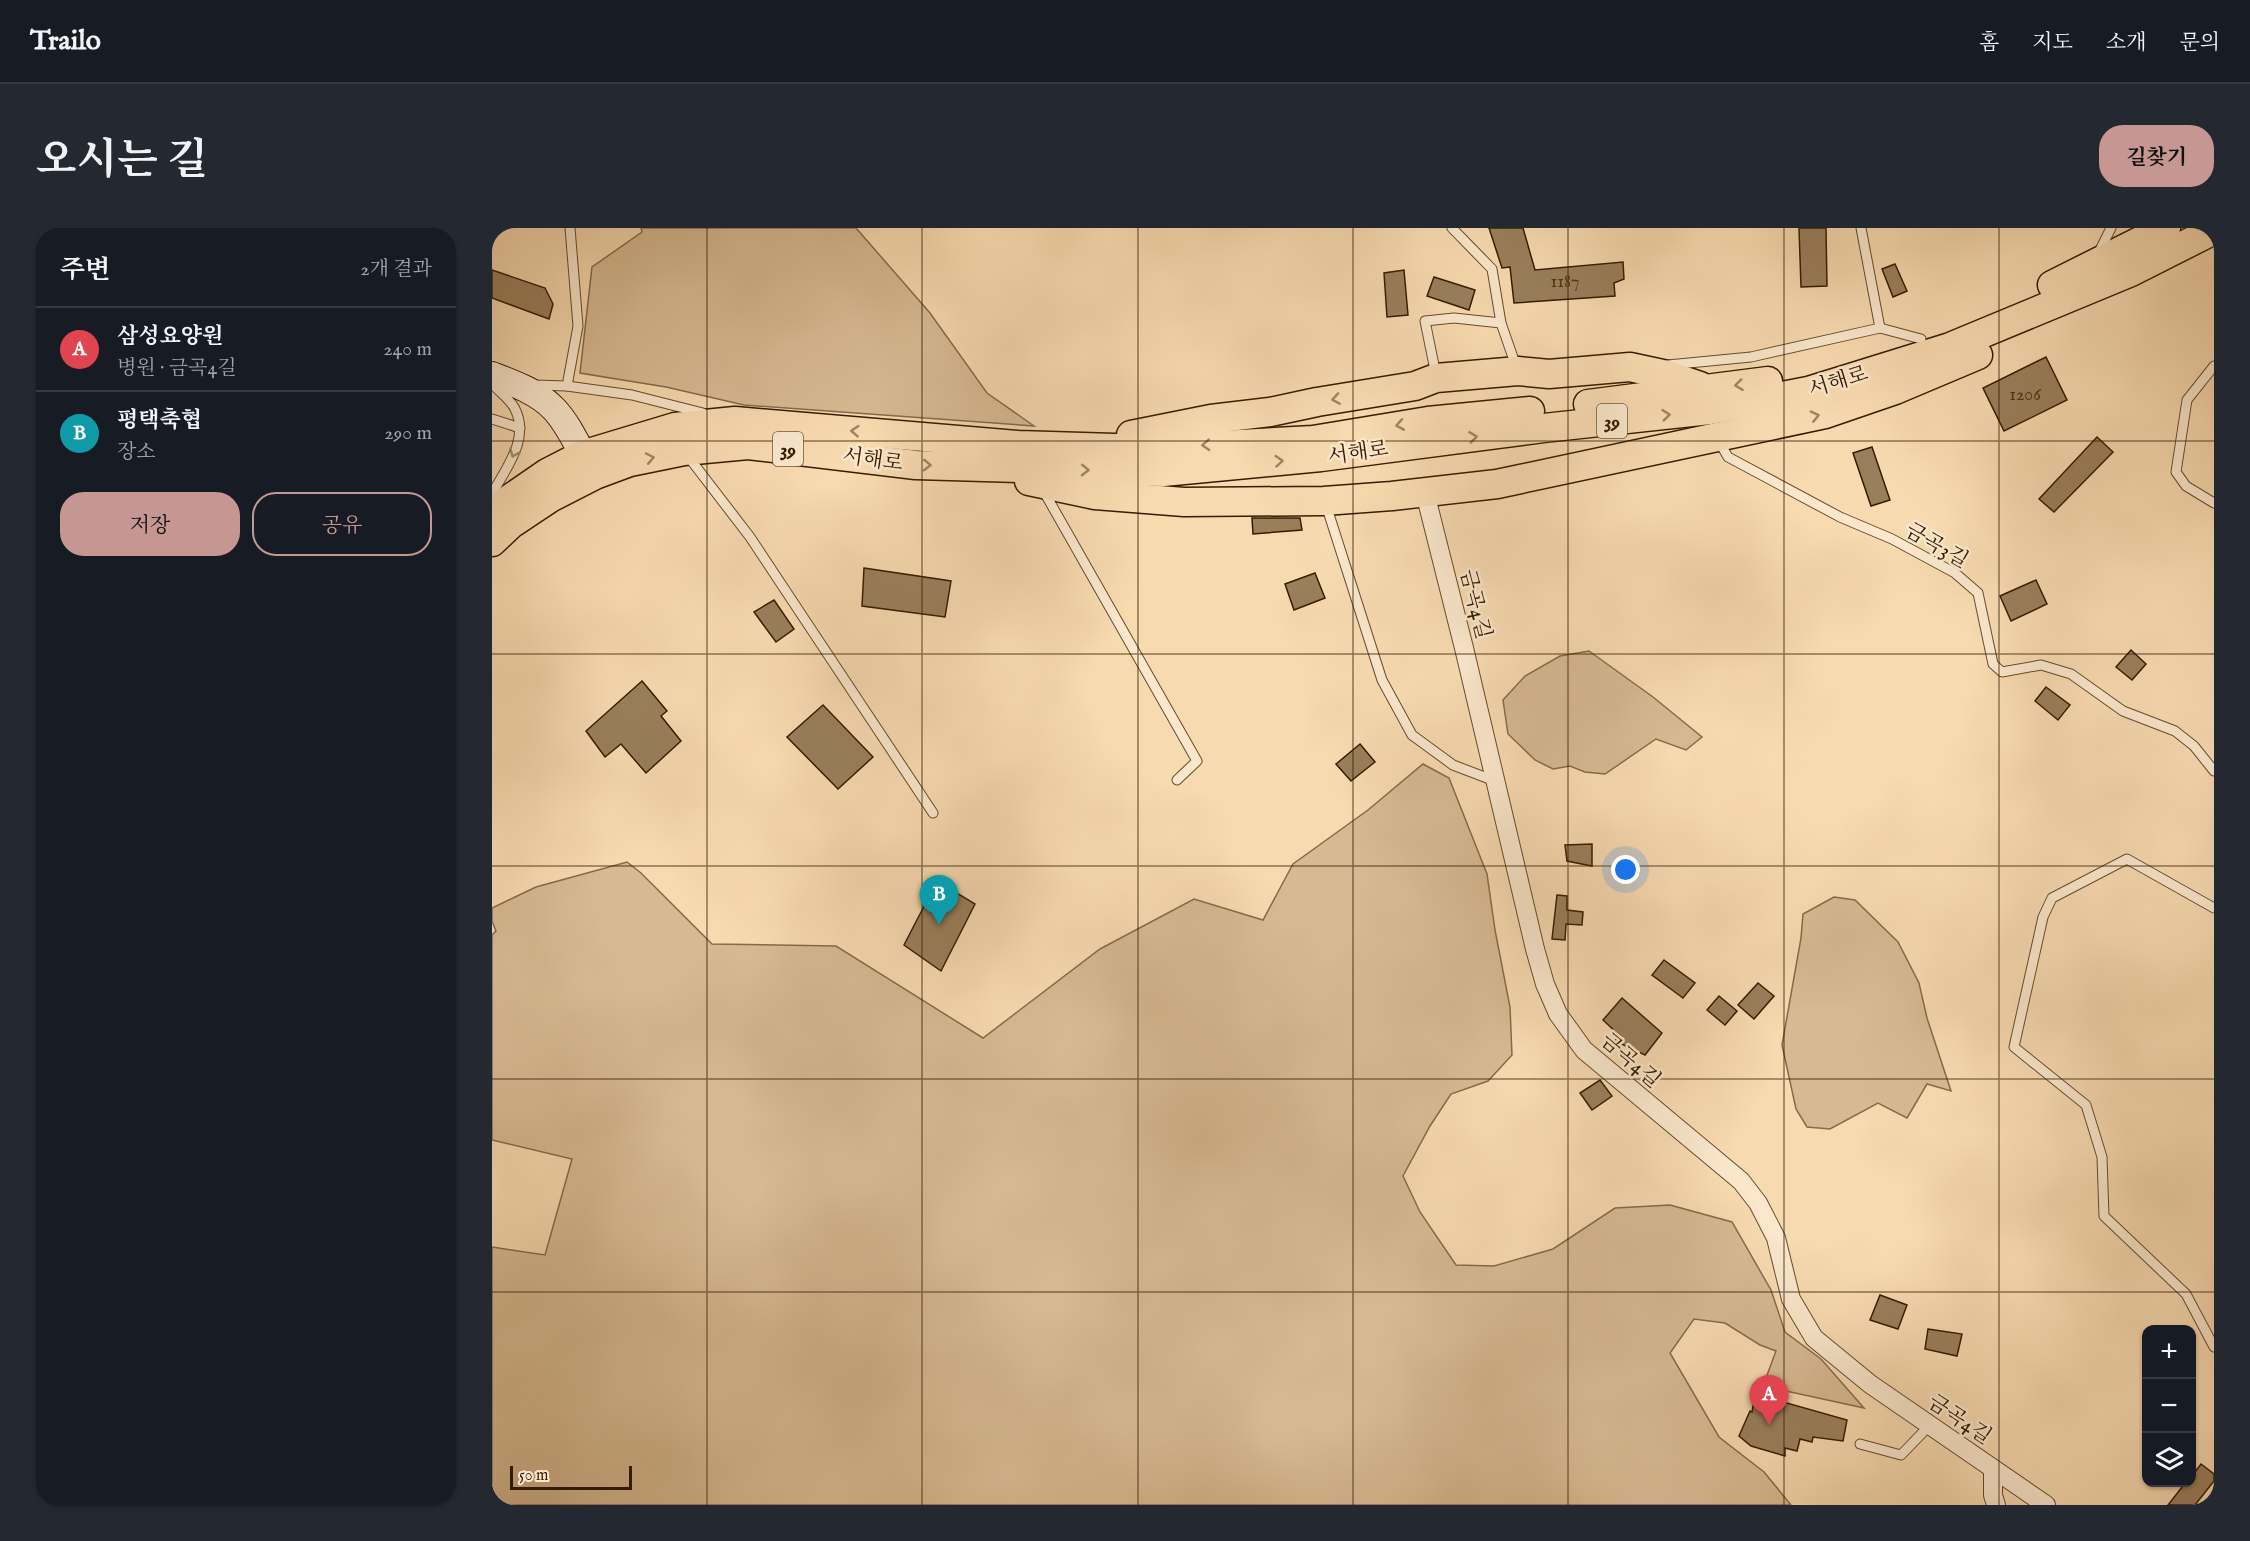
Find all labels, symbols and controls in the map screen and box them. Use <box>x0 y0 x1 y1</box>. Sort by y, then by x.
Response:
text: Trailo <box>30 24 101 59</box>
text: 홈 <box>1979 30 1999 57</box>
text: 지도 <box>2032 30 2073 57</box>
text: 소개 <box>2106 30 2146 57</box>
text: 문의 <box>2179 30 2220 57</box>
button: 길찾기 <box>2099 125 2214 187</box>
text: 오시는 길 <box>36 135 207 188</box>
text: 주변 <box>60 254 110 287</box>
text: 2개 결과 <box>360 257 432 282</box>
house number: 1187 <box>1551 271 1579 294</box>
text: 삼성요양원 <box>117 323 223 351</box>
text: A <box>73 337 86 362</box>
text: 240 m <box>383 337 432 362</box>
text: 병원 · 금곡4길 <box>117 356 237 381</box>
street label: 서해로 <box>1805 361 1871 404</box>
one-way arrow <box>1735 378 1744 390</box>
house number: 1206 <box>2009 384 2041 407</box>
one-way arrow <box>1331 392 1341 405</box>
road number: 39 <box>1597 404 1627 438</box>
text: 평택축협 <box>117 407 202 435</box>
one-way arrow <box>1662 409 1671 421</box>
one-way arrow <box>1810 410 1820 423</box>
one-way arrow <box>1395 419 1404 431</box>
text: B <box>73 421 86 446</box>
text: 290 m <box>384 421 432 446</box>
one-way arrow <box>851 424 860 437</box>
one-way arrow <box>1468 431 1477 444</box>
road number: 39 <box>773 432 803 466</box>
street label: 서해로 <box>1326 436 1390 471</box>
one-way arrow <box>1202 438 1211 451</box>
text: 장소 <box>117 440 156 465</box>
street label: 서해로 <box>841 443 905 478</box>
one-way arrow <box>509 446 521 457</box>
one-way arrow <box>645 452 655 465</box>
one-way arrow <box>1275 455 1284 468</box>
one-way arrow <box>923 459 932 471</box>
one-way arrow <box>1080 464 1089 476</box>
button: 저장 <box>60 492 240 556</box>
button: 공유 <box>252 492 432 556</box>
street label: 금곡3길 <box>1900 517 1973 575</box>
street label: 금곡4길 <box>1453 567 1496 642</box>
your location <box>1611 855 1640 884</box>
pin: B <box>920 876 958 925</box>
street label: 금곡4길 <box>1594 1028 1666 1095</box>
map controls <box>2142 1325 2196 1487</box>
button: + <box>2142 1325 2196 1379</box>
pin: A <box>1750 1376 1788 1425</box>
button: − <box>2142 1379 2196 1433</box>
street label: 금곡4길 <box>1922 1389 1996 1451</box>
button: layers <box>2142 1433 2196 1487</box>
scale bar <box>510 1463 632 1490</box>
text: 50 m <box>519 1466 548 1486</box>

